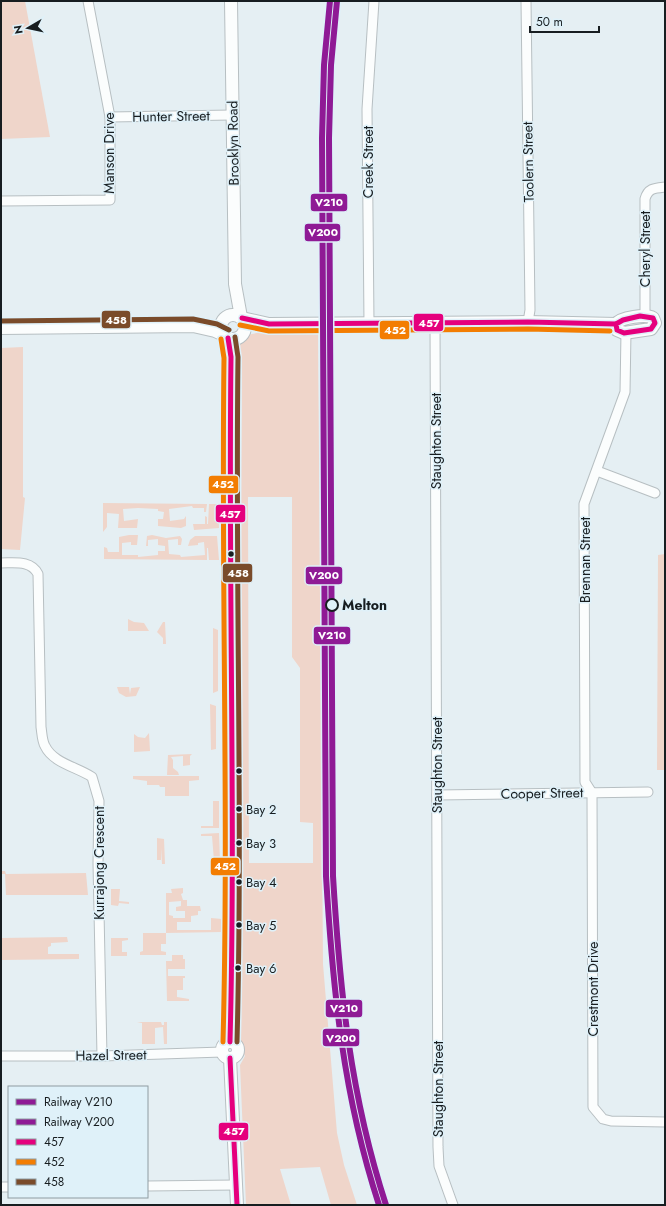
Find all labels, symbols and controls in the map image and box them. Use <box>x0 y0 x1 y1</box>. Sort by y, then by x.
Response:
north arrow <box>8 8 48 48</box>
scale bar <box>530 8 599 34</box>
text: 50 m <box>536 13 563 31</box>
text: N <box>10 24 27 35</box>
street label: Brooklyn Road <box>222 100 244 186</box>
street label: Hunter Street <box>132 105 211 127</box>
street label: Manson Drive <box>99 112 119 194</box>
street label: Toolern Street <box>517 121 539 202</box>
street label: Creek Street <box>358 125 378 198</box>
line badge: V210 <box>310 193 348 212</box>
text: V210 <box>314 194 343 210</box>
street label: Cheryl Street <box>635 210 655 287</box>
line badge: V200 <box>304 223 341 242</box>
text: V200 <box>307 224 338 240</box>
line badge: 458 <box>101 310 131 329</box>
text: 458 <box>105 312 127 328</box>
line badge: 457 <box>413 313 444 332</box>
text: 457 <box>418 315 440 331</box>
line badge: 452 <box>379 320 410 340</box>
text: 452 <box>384 322 406 338</box>
street label: Staughton Street <box>426 392 446 489</box>
line badge: 452 <box>208 475 239 494</box>
text: 452 <box>212 476 234 492</box>
line badge: 457 <box>215 504 246 523</box>
text: 457 <box>219 506 241 522</box>
street label: Brennan Street <box>575 516 595 603</box>
unlabelled marker <box>226 549 236 559</box>
line badge: 458 <box>222 563 253 583</box>
text: 458 <box>227 565 249 581</box>
line badge: V200 <box>305 566 343 585</box>
text: V200 <box>308 567 339 583</box>
place label: Melton <box>342 595 387 615</box>
marker: Melton <box>325 598 339 612</box>
line badge: V210 <box>313 626 351 645</box>
text: V210 <box>317 627 346 643</box>
street label: Staughton Street <box>427 716 447 813</box>
unlabelled marker <box>234 766 244 776</box>
street label: Cooper Street <box>501 782 584 804</box>
place label: Bay 2 <box>246 800 276 819</box>
marker: Bay 2 <box>234 804 244 814</box>
street label: Kurrajong Crescent <box>89 806 109 920</box>
place label: Bay 3 <box>246 834 276 853</box>
marker: Bay 3 <box>234 838 244 848</box>
line badge: 452 <box>210 857 240 876</box>
text: 452 <box>214 858 236 874</box>
place label: Bay 4 <box>246 873 277 892</box>
marker: Bay 4 <box>234 877 244 887</box>
place label: Bay 5 <box>246 916 276 935</box>
marker: Bay 5 <box>234 920 244 930</box>
street label: Crestmont Drive <box>583 942 603 1037</box>
place label: Bay 6 <box>246 959 277 978</box>
marker: Bay 6 <box>233 963 243 973</box>
line badge: V210 <box>325 999 363 1018</box>
text: V210 <box>329 1000 358 1016</box>
line badge: V200 <box>322 1028 360 1047</box>
text: V200 <box>325 1030 356 1046</box>
street label: Staughton Street <box>428 1040 448 1137</box>
street label: Hazel Street <box>75 1044 147 1066</box>
legend <box>8 1086 148 1198</box>
text: Railway V210 <box>44 1093 112 1111</box>
text: Railway V200 <box>44 1113 114 1131</box>
line badge: 457 <box>218 1122 249 1141</box>
text: 457 <box>223 1123 245 1139</box>
text: 457 <box>44 1133 65 1151</box>
text: 452 <box>44 1153 65 1171</box>
text: 458 <box>44 1173 64 1191</box>

